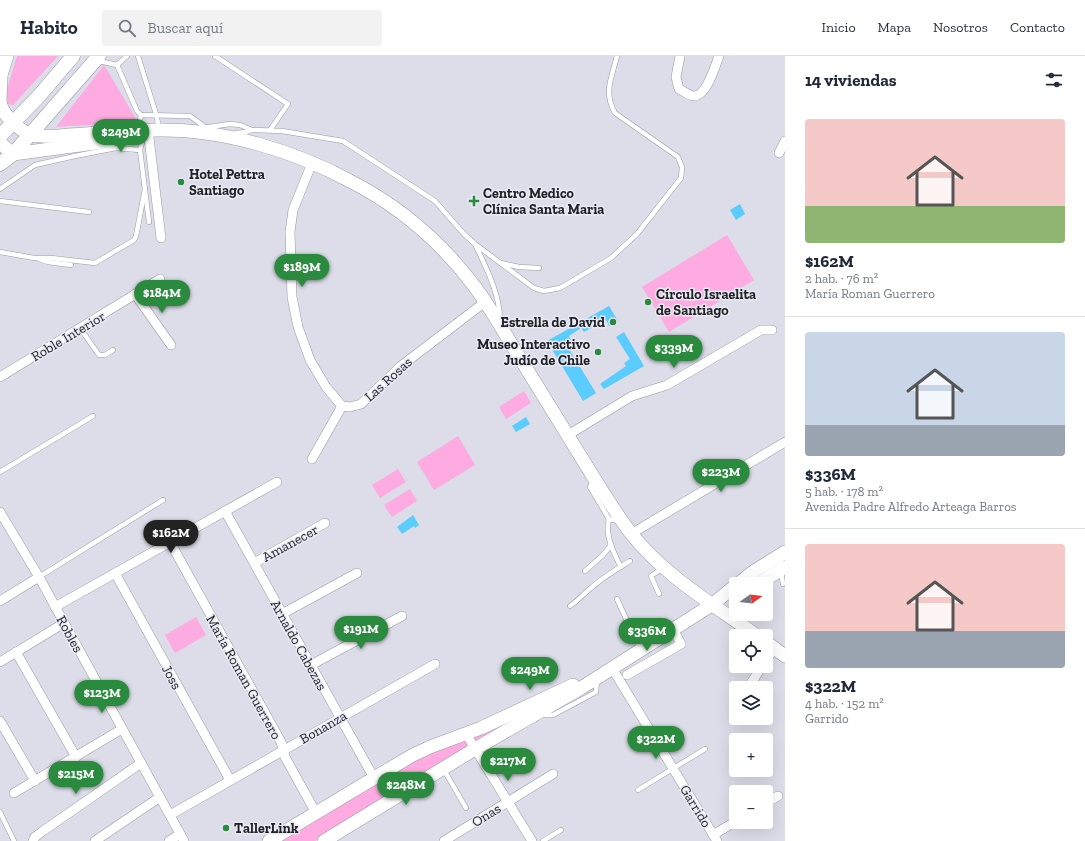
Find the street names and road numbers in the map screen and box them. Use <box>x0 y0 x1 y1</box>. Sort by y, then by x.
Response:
street label: Roble Interior <box>28 308 109 365</box>
street label: Las Rosas <box>361 354 416 405</box>
street label: Amanecer <box>259 521 321 566</box>
street label: Arnaldo Cabezas <box>267 597 330 693</box>
street label: María Roman Guerrero <box>202 612 285 743</box>
street label: Robles <box>53 613 87 656</box>
street label: Joss <box>158 662 185 693</box>
street label: Bonanza <box>297 707 350 748</box>
street label: Garrido <box>676 782 715 831</box>
street label: Onas <box>469 800 504 831</box>

